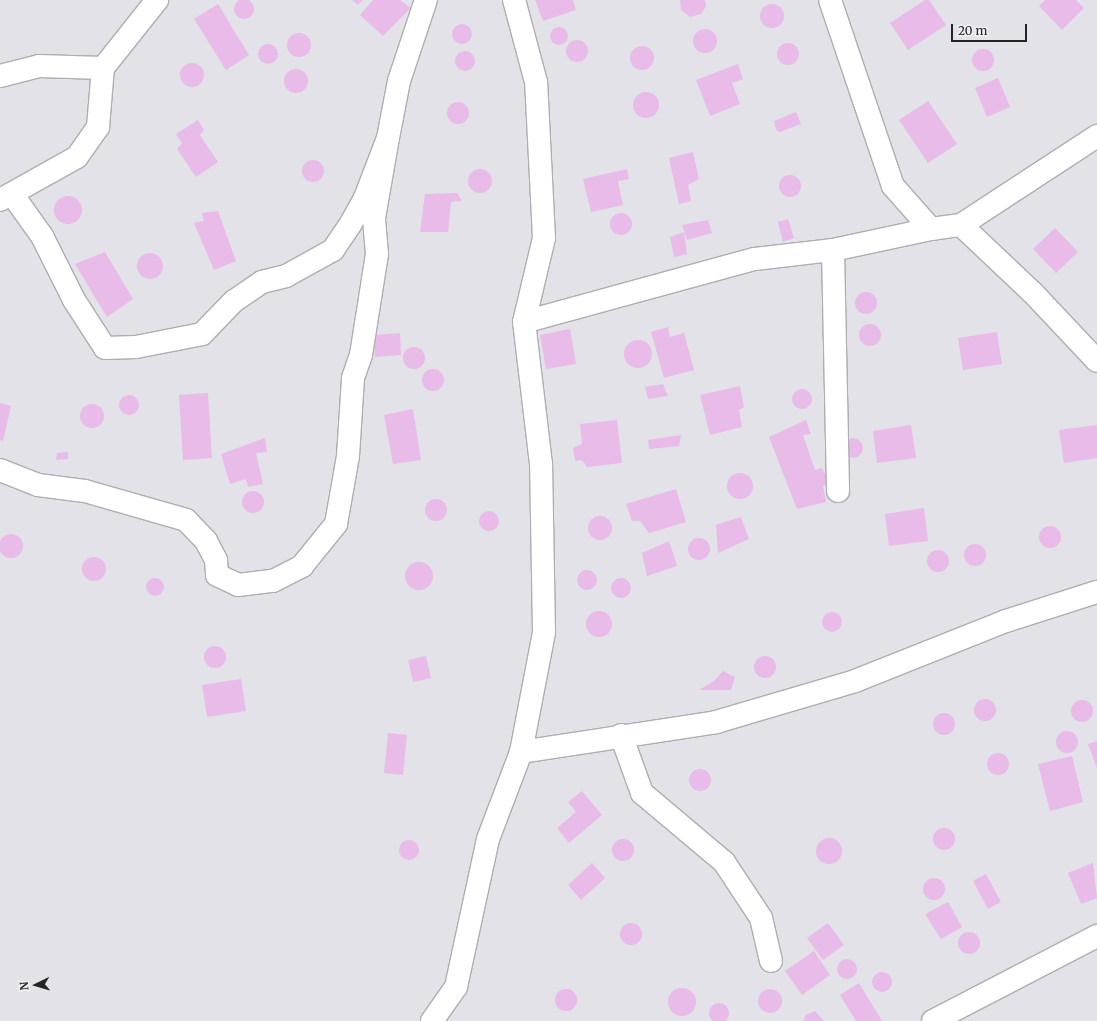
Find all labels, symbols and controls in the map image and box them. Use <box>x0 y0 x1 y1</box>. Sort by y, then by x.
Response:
scale bar <box>953 16 1029 42</box>
text: 20 m <box>958 23 987 38</box>
north arrow <box>16 965 56 1005</box>
text: N <box>17 981 31 991</box>

